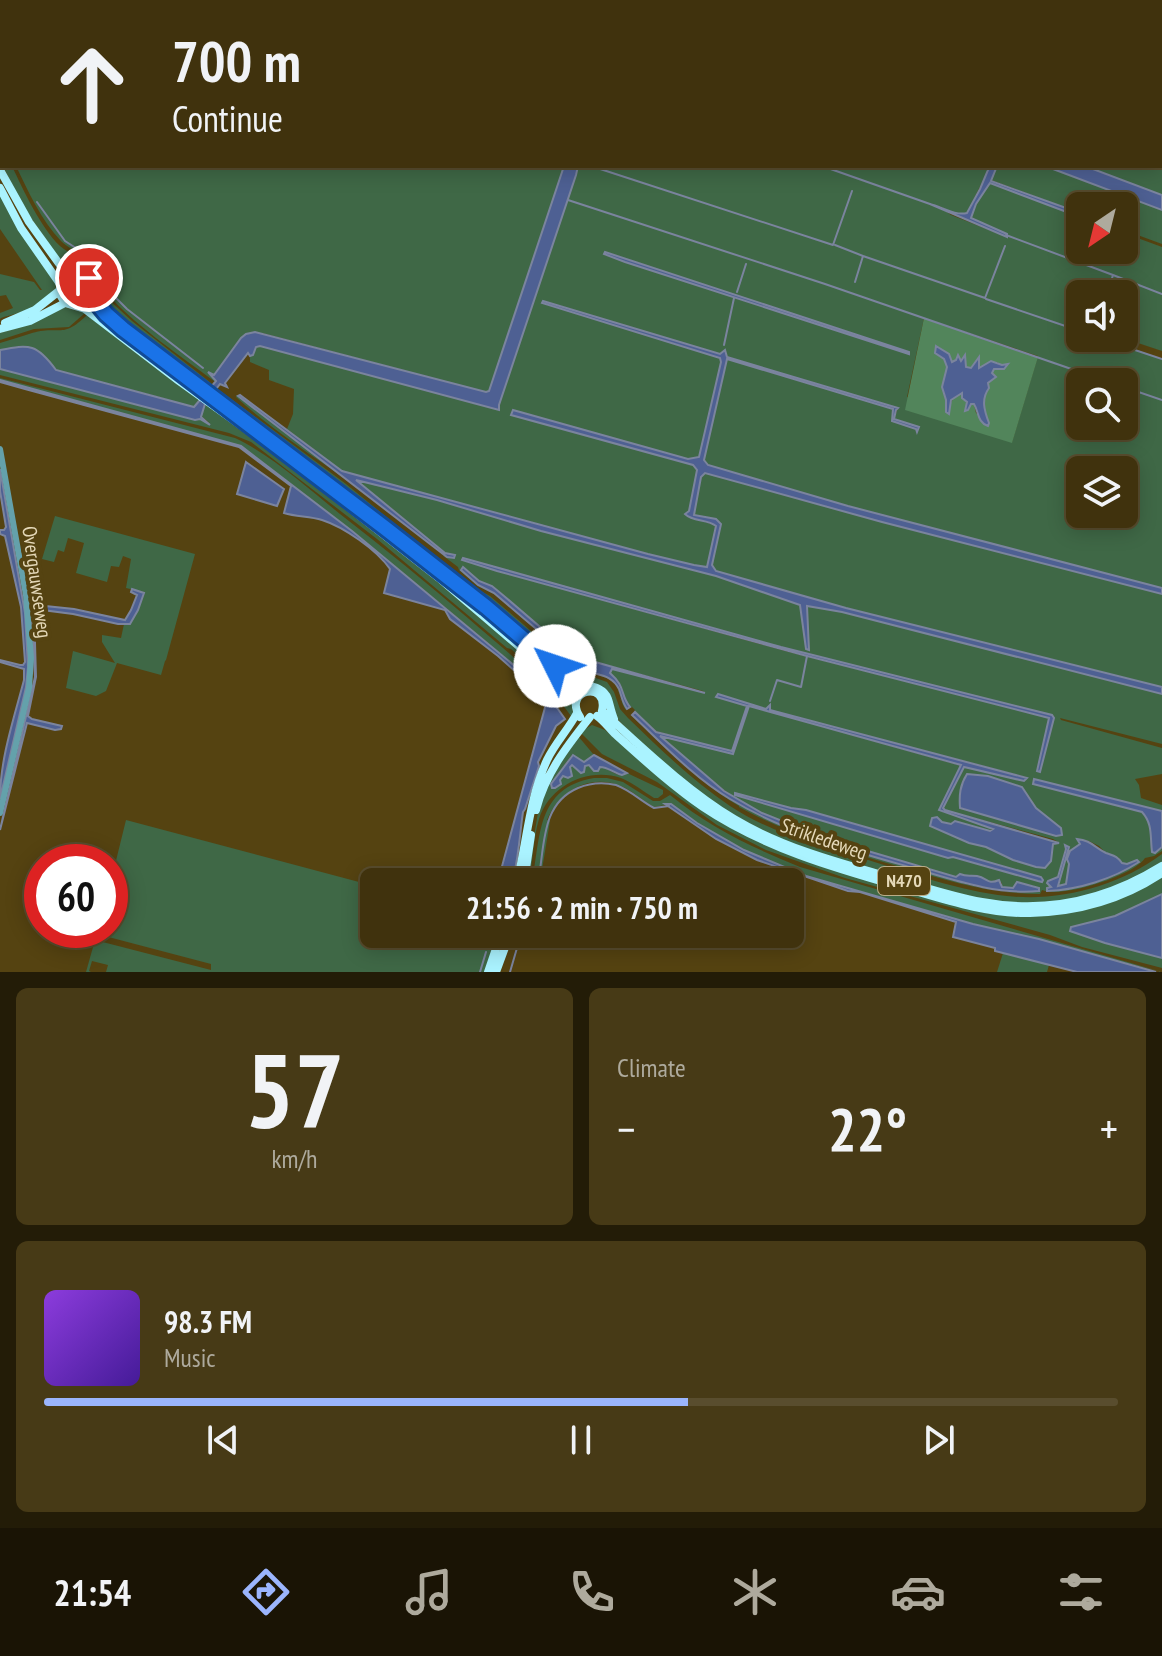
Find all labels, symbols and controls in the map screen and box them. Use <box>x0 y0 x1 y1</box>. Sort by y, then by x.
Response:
text: 700 m <box>172 25 301 97</box>
icon: ahead <box>40 32 144 136</box>
text: Continue <box>172 95 283 142</box>
north arrow <box>1066 192 1138 264</box>
map controls <box>1066 192 1138 528</box>
pin <box>55 244 123 312</box>
icon: arrive <box>67 256 111 300</box>
button: sound <box>1066 280 1138 352</box>
button: search <box>1066 368 1138 440</box>
button: layers <box>1066 456 1138 528</box>
street label: Overgauwseweg <box>16 524 58 640</box>
position arrow <box>513 624 597 708</box>
street label: Strikledeweg <box>777 812 871 866</box>
speed limit sign: 60 <box>24 844 128 948</box>
road number: N470 <box>878 867 930 895</box>
text: 21:56 · 2 min · 750 m <box>466 888 698 927</box>
text: 57 <box>245 1022 344 1157</box>
text: Climate <box>617 1051 686 1084</box>
text: 22° <box>828 1090 907 1168</box>
text: − <box>617 1100 635 1157</box>
text: + <box>1100 1100 1118 1157</box>
text: km/h <box>271 1142 318 1175</box>
text: 98.3 FM <box>164 1302 252 1341</box>
text: Music <box>164 1341 216 1374</box>
icon: previous <box>201 1418 245 1462</box>
icon: pause <box>559 1418 603 1462</box>
icon: next <box>917 1418 961 1462</box>
icon: directions <box>238 1564 294 1620</box>
icon: music <box>401 1564 457 1620</box>
icon: phone <box>564 1564 620 1620</box>
icon: climate <box>727 1564 783 1620</box>
icon: car <box>890 1564 946 1620</box>
icon: filters <box>1053 1564 1109 1620</box>
text: 21:54 <box>53 1569 131 1616</box>

